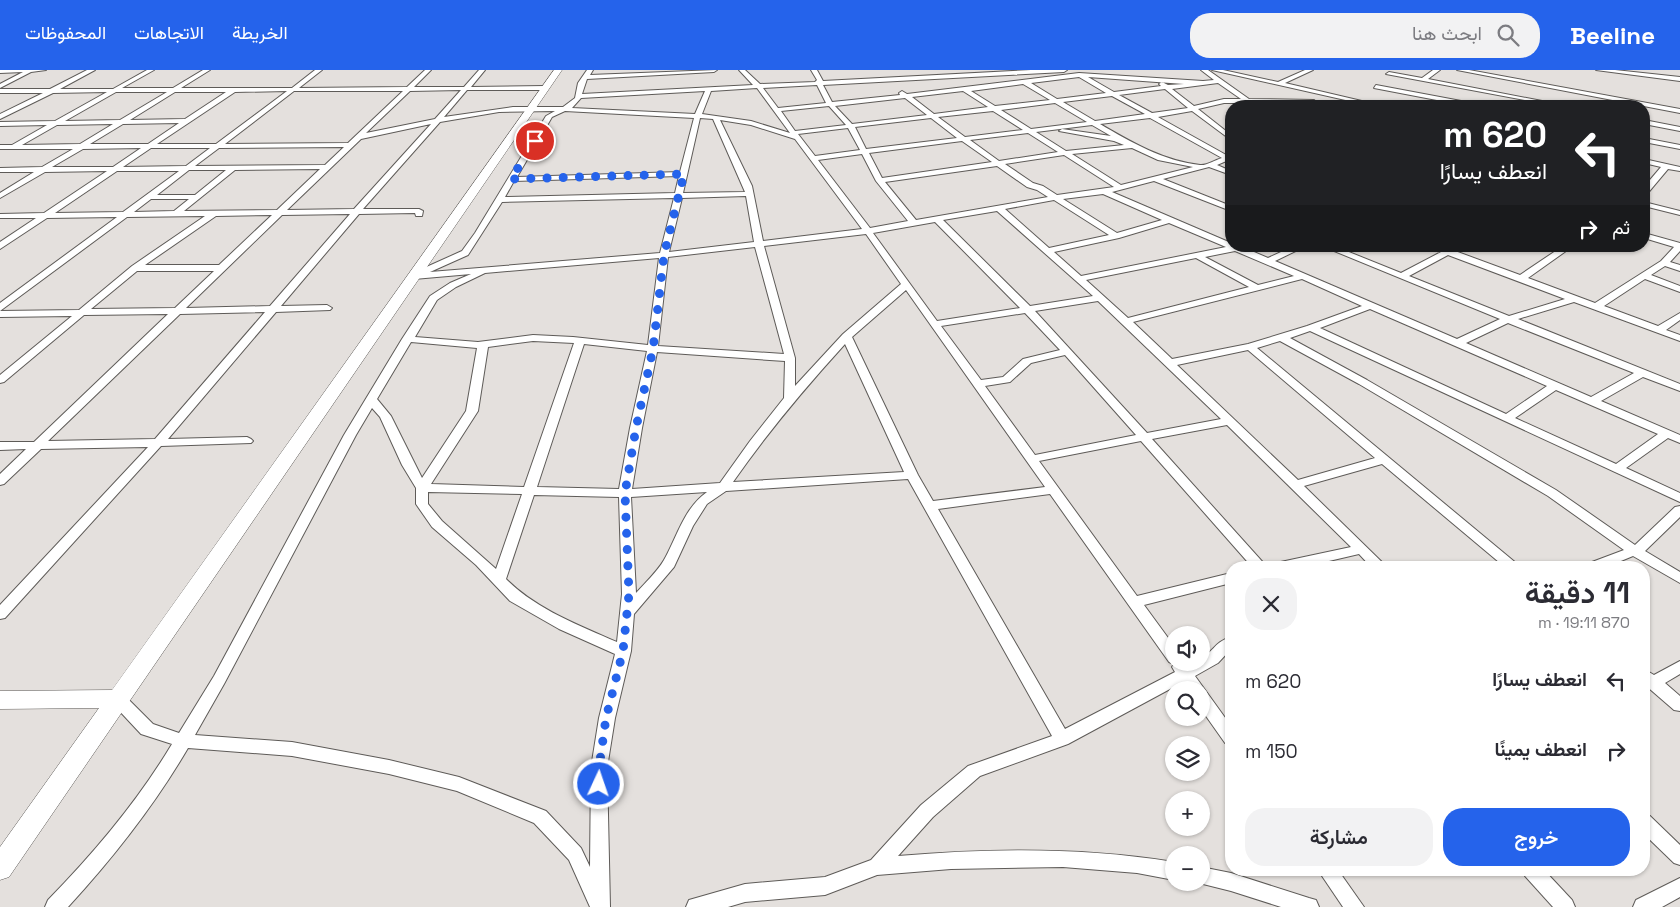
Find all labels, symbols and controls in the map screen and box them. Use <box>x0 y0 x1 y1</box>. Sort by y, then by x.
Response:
search box <box>1190 13 1540 58</box>
text: Beeline <box>1570 20 1655 51</box>
text: المحفوظات <box>25 21 106 44</box>
text: الاتجاهات <box>134 21 204 44</box>
text: الخريطة <box>232 21 288 44</box>
text: ابحث هنا <box>1412 21 1482 46</box>
icon: search <box>1494 21 1522 49</box>
text: 620 m <box>1443 113 1547 157</box>
pin <box>514 120 556 162</box>
icon: left <box>1565 120 1630 185</box>
icon: arrive <box>521 127 549 155</box>
text: انعطف يسارًا <box>1440 157 1547 185</box>
icon: right <box>1574 215 1602 243</box>
text: ثم <box>1612 215 1630 240</box>
text: 11 دقيقة <box>1525 573 1630 612</box>
button: close <box>1245 578 1297 630</box>
text: 870 m · 19:11 <box>1538 612 1630 633</box>
map controls <box>1165 626 1210 891</box>
button: sound <box>1165 626 1210 671</box>
text: انعطف يسارًا <box>1492 667 1587 692</box>
icon: left <box>1602 667 1630 695</box>
text: 620 m <box>1245 669 1301 694</box>
button: search <box>1165 681 1210 726</box>
button: layers <box>1165 736 1210 781</box>
text: انعطف يمينًا <box>1495 737 1587 762</box>
icon: right <box>1602 737 1630 765</box>
text: 150 m <box>1245 739 1298 764</box>
position arrow <box>572 757 624 809</box>
button: + <box>1165 791 1210 836</box>
button: مشاركة <box>1245 808 1433 866</box>
button: خروج <box>1443 808 1630 866</box>
button: − <box>1165 846 1210 891</box>

